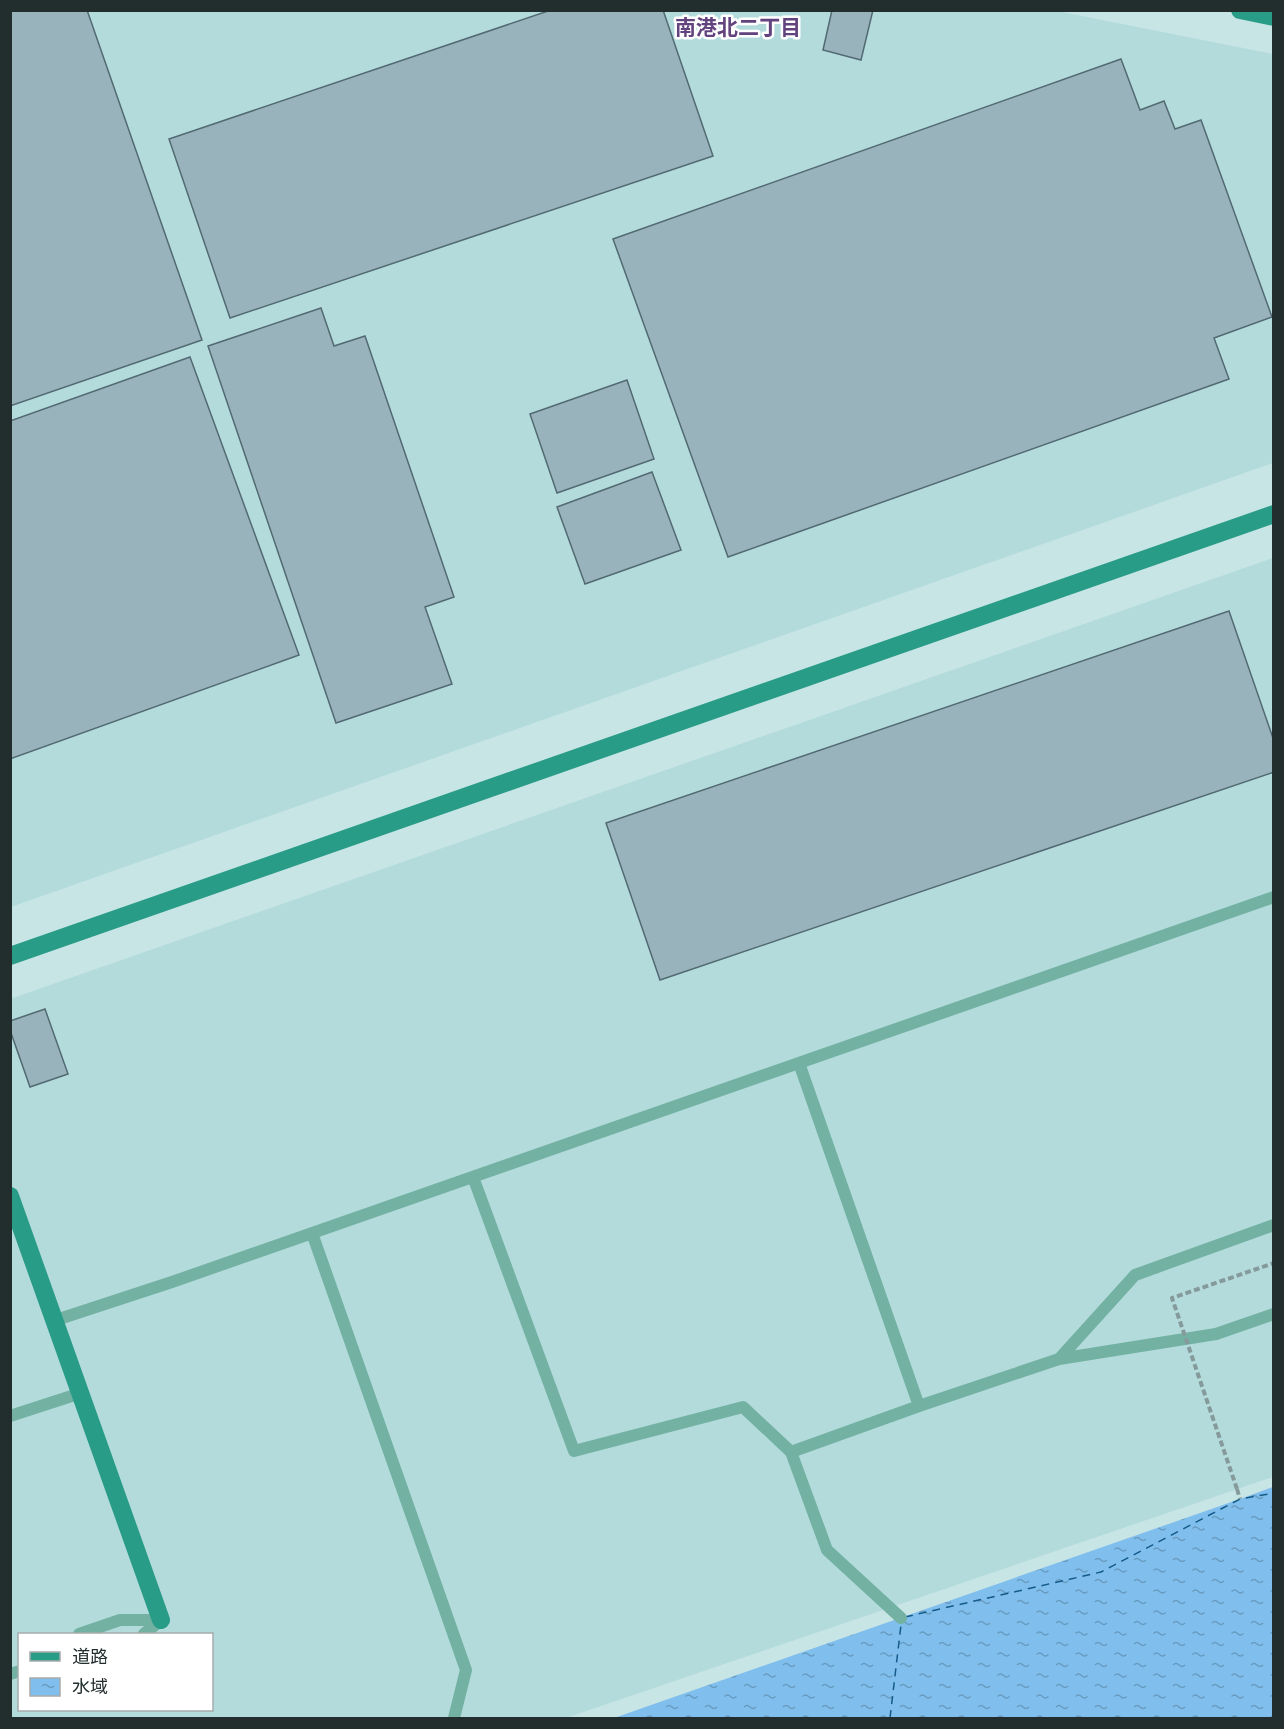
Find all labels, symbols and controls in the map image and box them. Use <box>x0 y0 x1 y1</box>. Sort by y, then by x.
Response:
district label: 南港北二丁目 <box>675 14 801 42</box>
legend <box>18 1633 213 1711</box>
text: 道路 <box>72 1645 108 1669</box>
text: 水域 <box>72 1675 108 1699</box>

